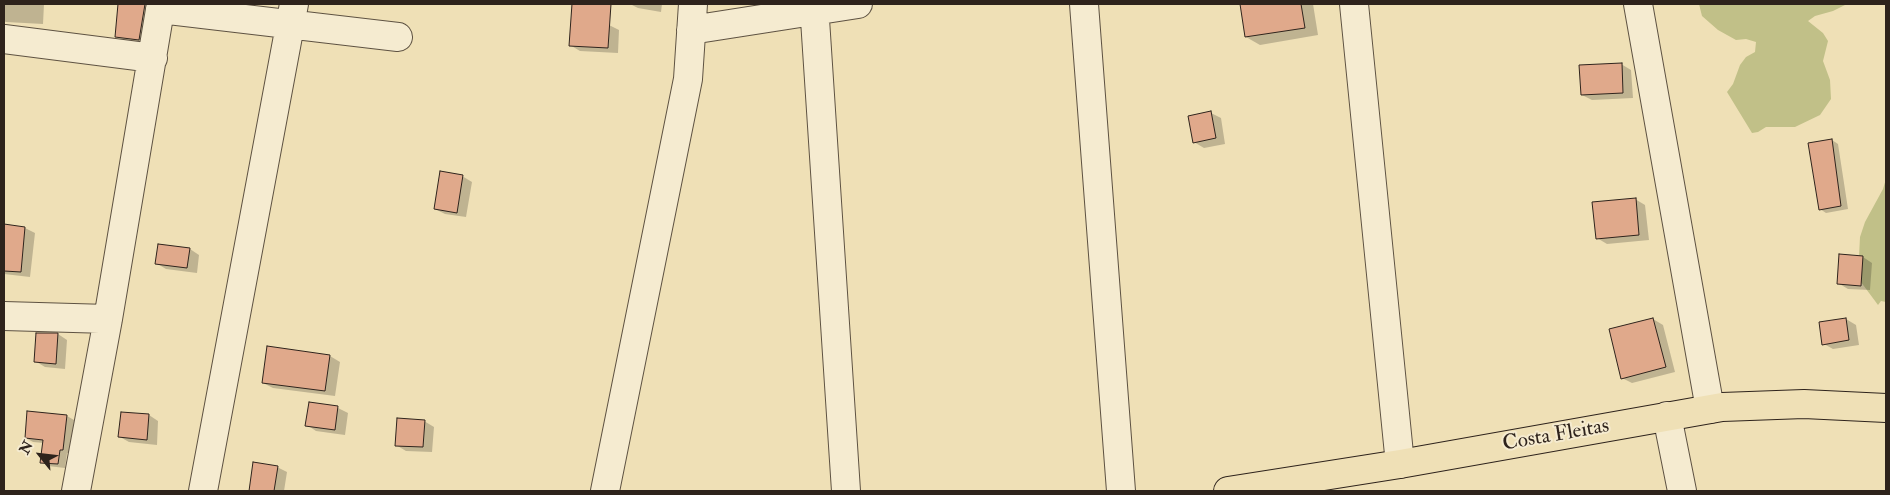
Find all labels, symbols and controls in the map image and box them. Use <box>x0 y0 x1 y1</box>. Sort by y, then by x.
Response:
street label: Costa Fleitas <box>1501 414 1611 458</box>
north arrow <box>15 430 65 480</box>
text: N <box>16 438 37 457</box>

